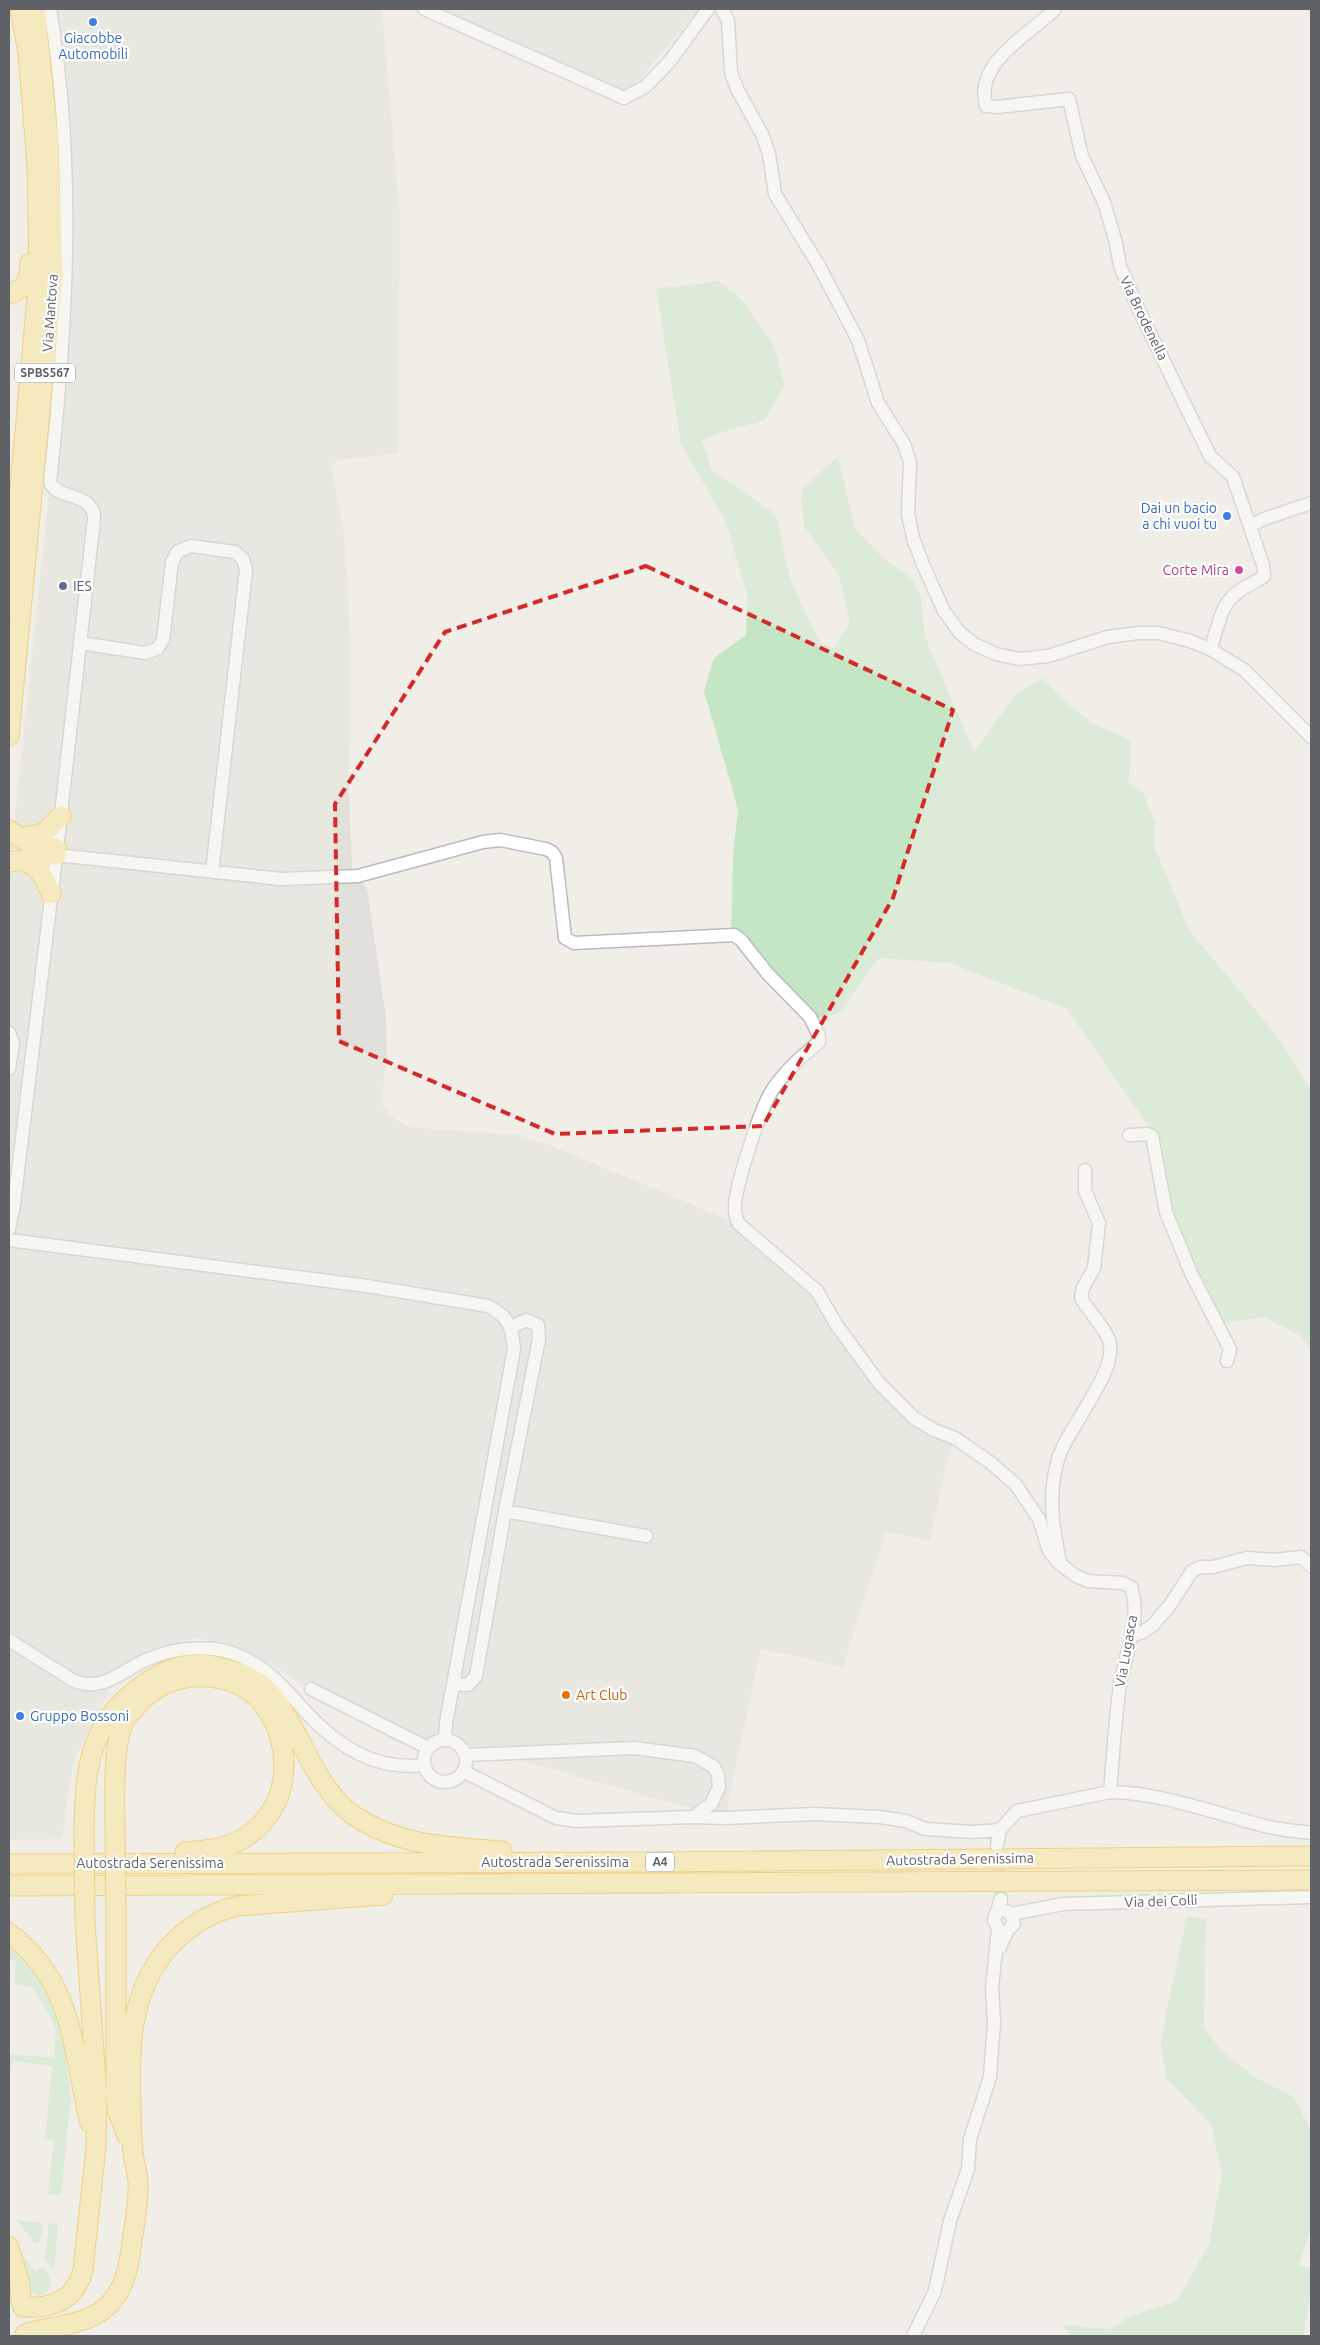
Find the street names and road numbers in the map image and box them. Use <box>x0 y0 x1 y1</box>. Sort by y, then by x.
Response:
street label: Via Mantova <box>39 273 61 353</box>
street label: Via Brodenella <box>1117 273 1171 363</box>
road number: SPBS567 <box>15 363 75 382</box>
street label: Via Lugasca <box>1112 1614 1140 1688</box>
street label: Autostrada Serenissima <box>886 1850 1034 1868</box>
road number: A4 <box>646 1852 674 1871</box>
street label: Autostrada Serenissima <box>481 1854 629 1870</box>
street label: Autostrada Serenissima <box>76 1855 224 1871</box>
street label: Via dei Colli <box>1124 1892 1198 1910</box>

